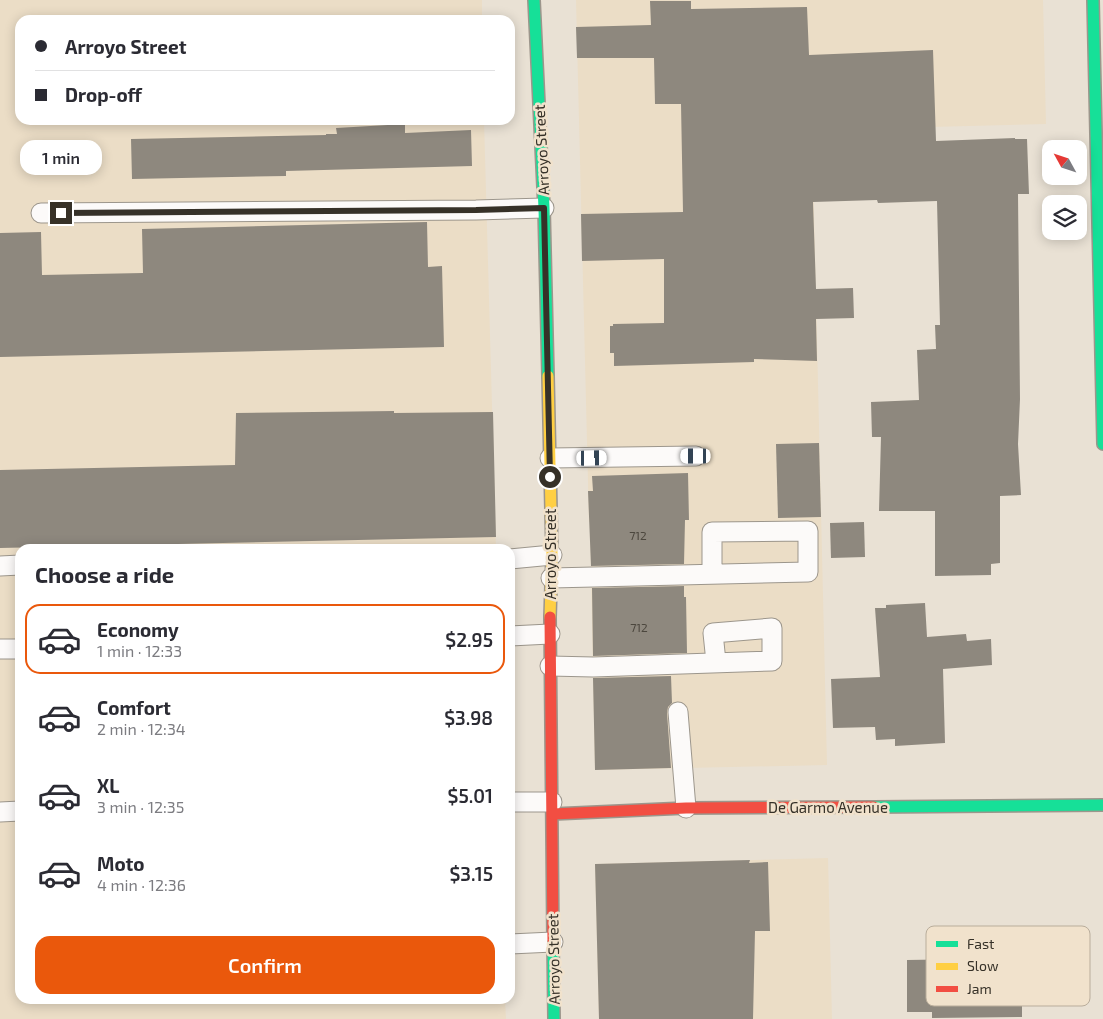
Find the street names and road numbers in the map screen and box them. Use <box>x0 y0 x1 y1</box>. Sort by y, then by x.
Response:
street label: Arroyo Street <box>530 104 552 196</box>
street label: Arroyo Street <box>541 508 559 600</box>
street label: De Garmo Avenue <box>768 798 888 816</box>
street label: Arroyo Street <box>543 913 563 1005</box>

